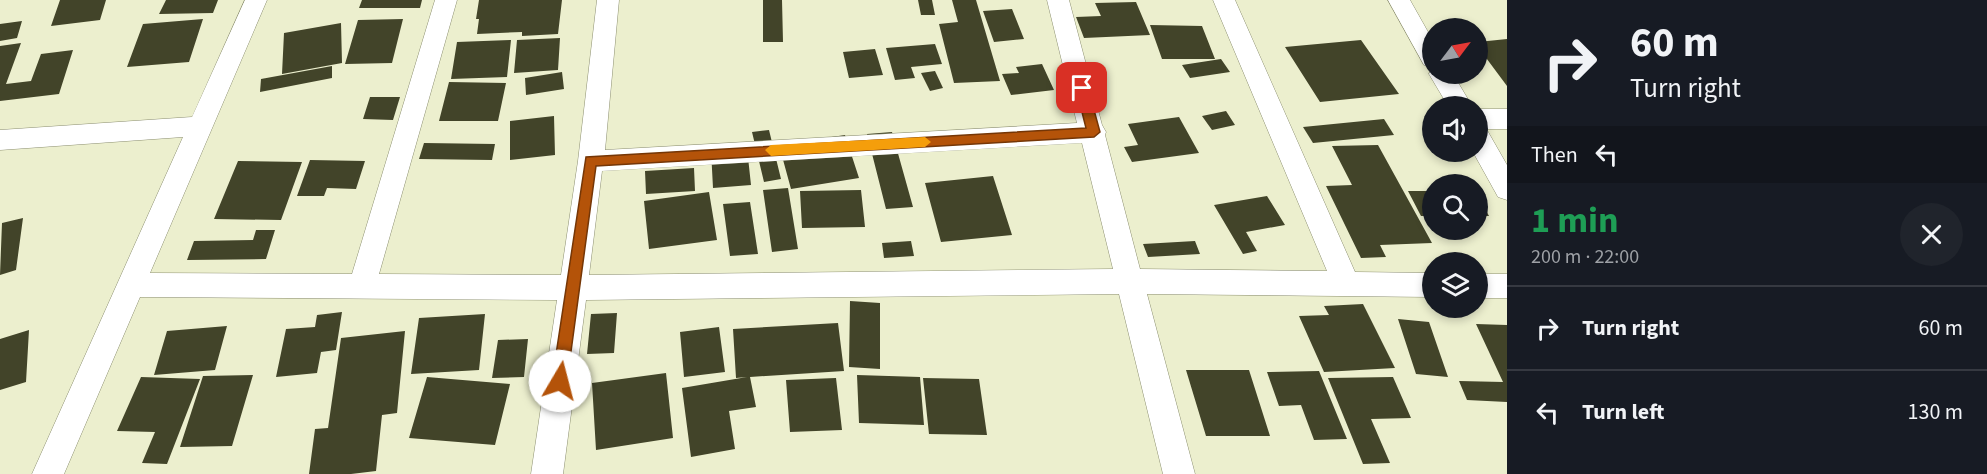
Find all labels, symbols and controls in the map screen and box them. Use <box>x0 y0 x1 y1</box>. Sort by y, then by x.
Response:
text: 60 m <box>1630 13 1719 73</box>
north arrow <box>1422 18 1488 84</box>
map controls <box>1422 18 1488 318</box>
icon: right <box>1531 24 1609 102</box>
pin <box>1056 62 1107 113</box>
text: Turn right <box>1630 69 1741 108</box>
icon: arrive <box>1065 71 1098 104</box>
button: sound <box>1422 96 1488 162</box>
icon: left <box>1590 138 1623 171</box>
text: Then <box>1531 139 1578 171</box>
button: search <box>1422 174 1488 240</box>
text: 1 min <box>1531 195 1619 246</box>
button: close <box>1900 203 1963 266</box>
text: 200 m · 22:00 <box>1531 243 1639 271</box>
button: layers <box>1422 252 1488 318</box>
icon: right <box>1531 312 1564 345</box>
text: Turn right <box>1582 312 1679 344</box>
text: 60 m <box>1918 312 1963 344</box>
position arrow <box>528 349 592 413</box>
icon: left <box>1531 396 1564 429</box>
text: Turn left <box>1582 396 1664 428</box>
text: 130 m <box>1908 396 1963 428</box>

